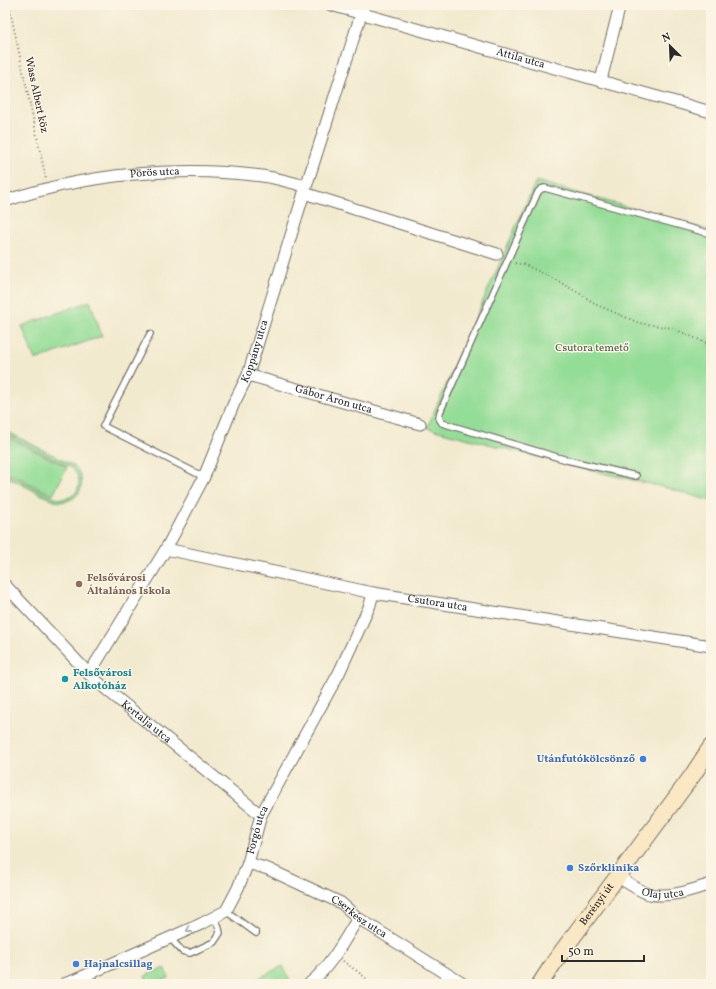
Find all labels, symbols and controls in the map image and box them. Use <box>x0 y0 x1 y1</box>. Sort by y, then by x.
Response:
north arrow <box>650 26 690 66</box>
text: N <box>660 30 673 47</box>
street label: Attila utca <box>495 44 547 73</box>
street label: Wass Albert köz <box>21 56 51 135</box>
street label: Pörös utca <box>129 164 180 182</box>
street label: Koppány utca <box>238 318 272 386</box>
park label: Csutora temető <box>555 341 629 356</box>
street label: Gábor Áron utca <box>293 381 374 418</box>
place label: Felsővárosi Általános Iskola <box>87 571 171 599</box>
marker: Felsővárosi Általános Iskola <box>74 579 84 589</box>
street label: Csutora utca <box>407 591 469 615</box>
place label: Felsővárosi Alkotóház <box>73 666 132 694</box>
marker: Felsővárosi Alkotóház <box>60 674 70 684</box>
street label: Kertalja utca <box>118 697 175 747</box>
place label: Utánfutókölcsönző <box>537 752 635 767</box>
marker: Utánfutókölcsönző <box>638 754 648 764</box>
street label: Forgó utca <box>243 802 272 856</box>
place label: Szőrklinika <box>578 861 639 876</box>
marker: Szőrklinika <box>565 863 575 873</box>
street label: Berényi út <box>576 880 618 929</box>
street label: Olaj utca <box>639 884 686 903</box>
street label: Cserkész utca <box>329 892 390 942</box>
one-way arrow <box>185 925 193 933</box>
scale bar <box>562 937 644 963</box>
text: 50 m <box>568 944 594 960</box>
place label: Hajnalcsillag <box>84 957 152 972</box>
marker: Hajnalcsillag <box>71 959 81 969</box>

